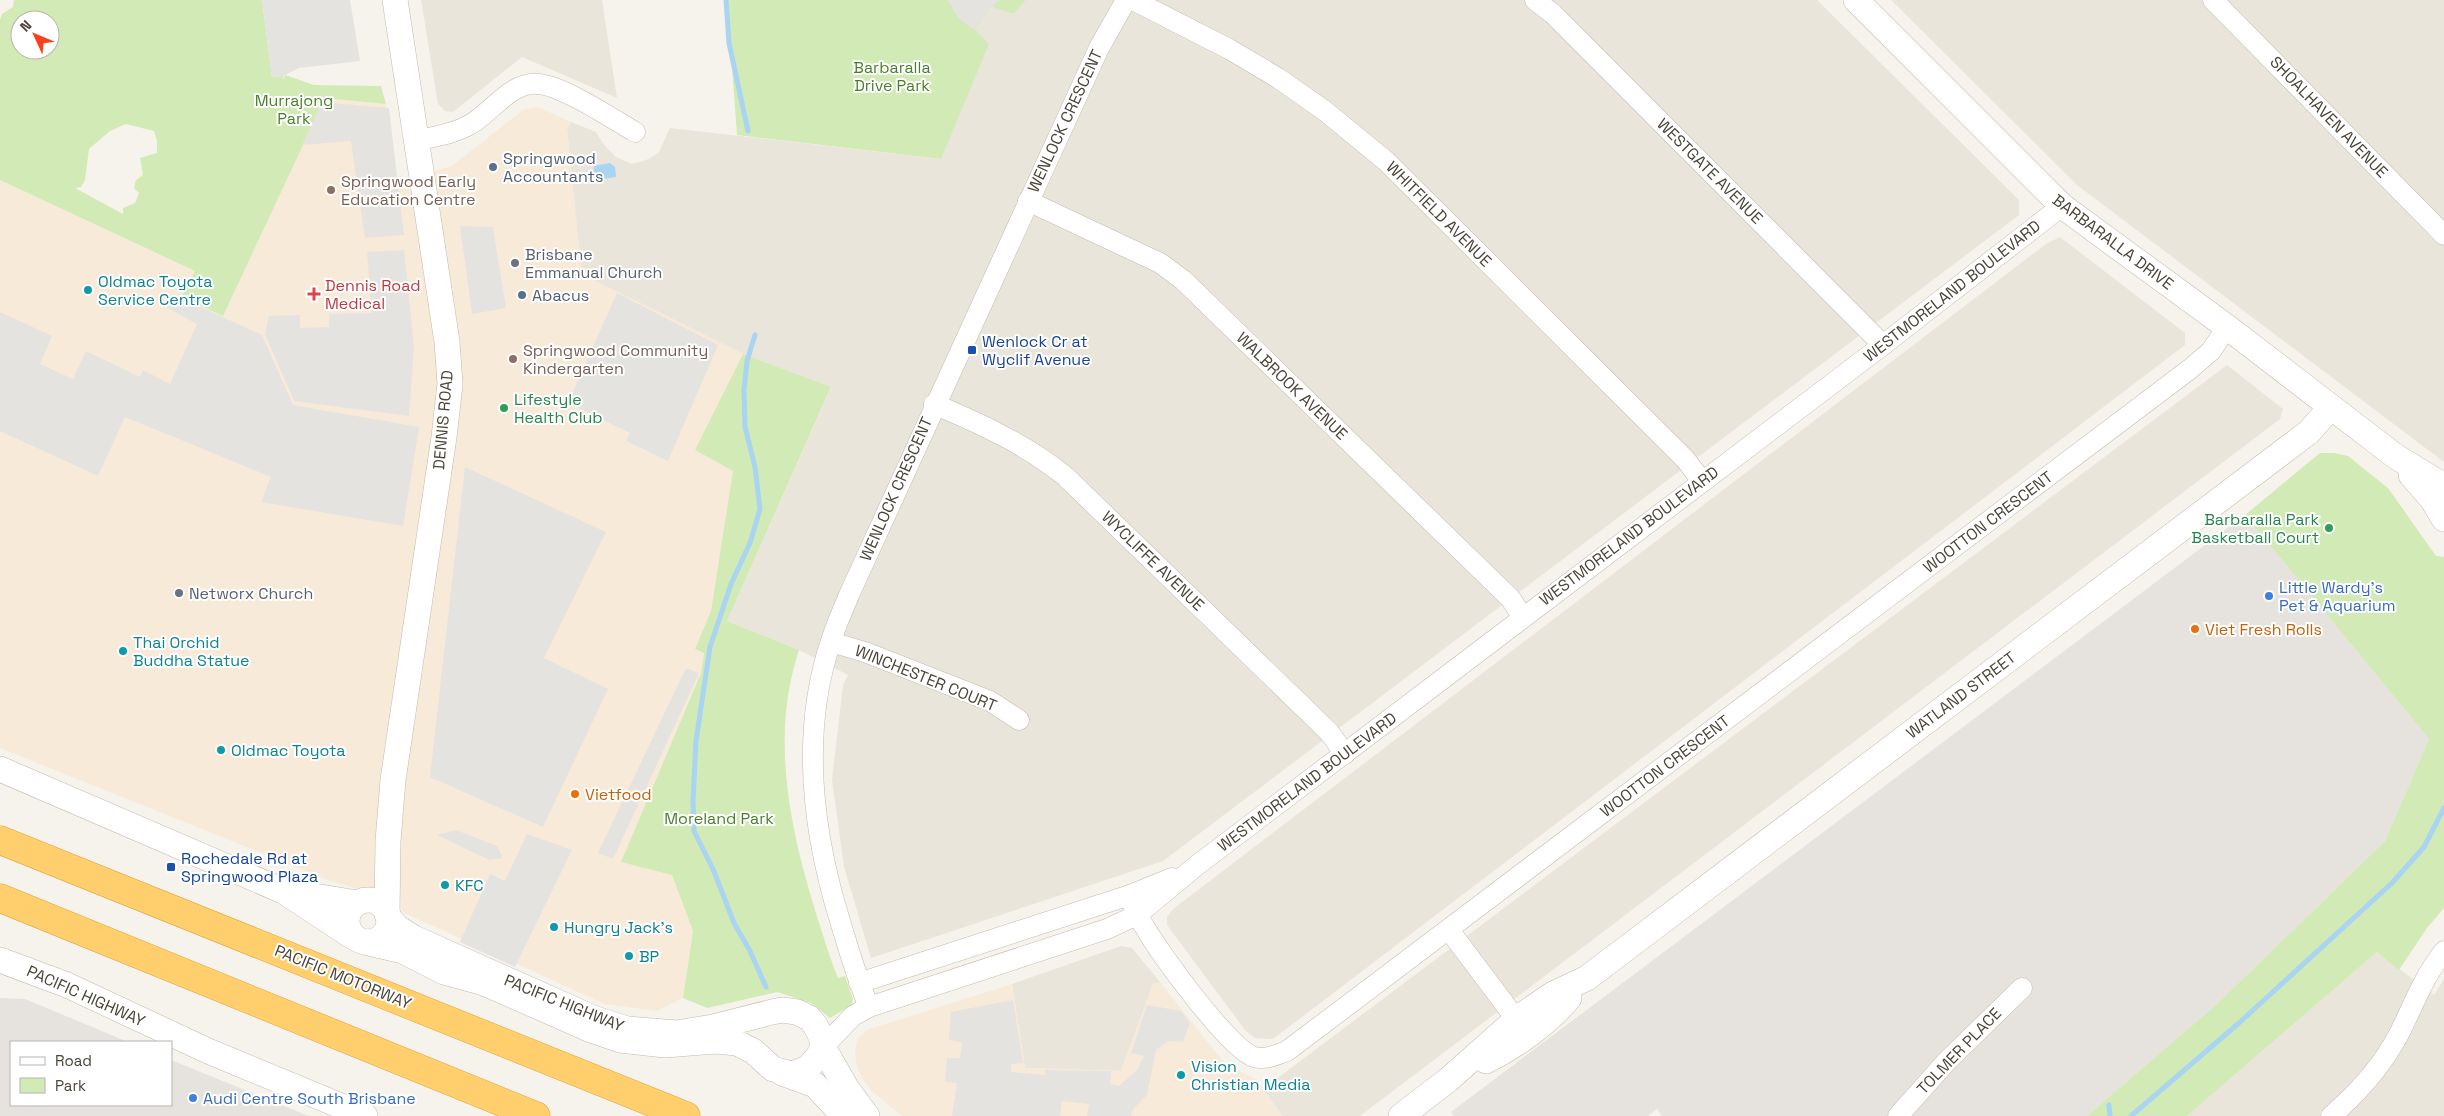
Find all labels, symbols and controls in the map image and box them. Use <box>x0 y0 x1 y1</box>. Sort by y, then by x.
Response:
north arrow <box>10 10 60 60</box>
text: N <box>16 16 35 36</box>
street label: WENLOCK CRESCENT <box>1023 46 1107 196</box>
street label: SHOALHAVEN AVENUE <box>2265 52 2393 182</box>
park label: Barbaralla Drive Park <box>853 57 931 96</box>
park label: Murrajong Park <box>255 90 333 129</box>
street label: WESTGATE AVENUE <box>1653 114 1767 228</box>
place label: Springwood Accountants <box>503 148 603 187</box>
street label: WHITFIELD AVENUE <box>1382 157 1496 271</box>
marker: Springwood Accountants <box>487 161 499 173</box>
place label: Springwood Early Education Centre <box>341 171 476 210</box>
marker: Springwood Early Education Centre <box>325 184 337 196</box>
street label: BARBARALLA DRIVE <box>2048 190 2178 294</box>
street label: WESTMORELAND BOULEVARD <box>1859 215 2045 367</box>
place label: Brisbane Emmanual Church <box>525 244 662 283</box>
marker: Brisbane Emmanual Church <box>509 257 521 269</box>
place label: Oldmac Toyota Service Centre <box>98 271 213 310</box>
place label: Dennis Road Medical <box>325 275 420 314</box>
marker: Oldmac Toyota Service Centre <box>82 284 94 296</box>
place label: Abacus <box>532 285 589 306</box>
marker: Dennis Road Medical <box>307 287 321 301</box>
marker: Abacus <box>516 289 528 301</box>
street label: WALBROOK AVENUE <box>1232 328 1352 444</box>
place label: Wenlock Cr at Wyclif Avenue <box>982 331 1091 370</box>
place label: Springwood Community Kindergarten <box>523 340 708 379</box>
marker: Wenlock Cr at Wyclif Avenue <box>966 344 978 356</box>
marker: Springwood Community Kindergarten <box>507 353 519 365</box>
street label: DENNIS ROAD <box>428 369 458 471</box>
place label: Lifestyle Health Club <box>514 389 603 428</box>
marker: Lifestyle Health Club <box>498 402 510 414</box>
street label: WENLOCK CRESCENT <box>855 414 937 564</box>
street label: WESTMORELAND BOULEVARD <box>1535 462 1723 610</box>
street label: WOOTTON CRESCENT <box>1919 466 2057 578</box>
street label: WYCLIFFE AVENUE <box>1097 507 1209 615</box>
place label: Barbaralla Park Basketball Court <box>2191 509 2319 548</box>
marker: Barbaralla Park Basketball Court <box>2323 522 2335 534</box>
place label: Little Wardy's Pet & Aquarium <box>2279 577 2395 616</box>
place label: Networx Church <box>189 583 313 604</box>
marker: Networx Church <box>173 587 185 599</box>
marker: Little Wardy's Pet & Aquarium <box>2263 590 2275 602</box>
place label: Viet Fresh Rolls <box>2205 619 2322 640</box>
marker: Viet Fresh Rolls <box>2189 623 2201 635</box>
place label: Thai Orchid Buddha Statue <box>133 632 250 671</box>
street label: WINCHESTER COURT <box>852 640 1000 716</box>
marker: Thai Orchid Buddha Statue <box>117 645 129 657</box>
street label: WATLAND STREET <box>1902 647 2020 743</box>
street label: WESTMORELAND BOULEVARD <box>1213 708 1401 856</box>
street label: WOOTTON CRESCENT <box>1596 710 1734 822</box>
place label: Oldmac Toyota <box>231 740 346 761</box>
marker: Oldmac Toyota <box>215 744 227 756</box>
place label: Vietfood <box>585 784 652 805</box>
marker: Vietfood <box>569 788 581 800</box>
park label: Moreland Park <box>664 808 774 829</box>
place label: Rochedale Rd at Springwood Plaza <box>181 848 318 887</box>
marker: Rochedale Rd at Springwood Plaza <box>165 861 177 873</box>
place label: KFC <box>455 875 484 896</box>
marker: KFC <box>439 879 451 891</box>
place label: Hungry Jack's <box>564 917 673 938</box>
marker: Hungry Jack's <box>548 921 560 933</box>
street label: PACIFIC MOTORWAY <box>272 940 415 1014</box>
place label: BP <box>639 946 660 967</box>
marker: BP <box>623 950 635 962</box>
street label: PACIFIC HIGHWAY <box>24 960 149 1032</box>
street label: PACIFIC HIGHWAY <box>501 969 627 1037</box>
street label: TOLMER PLACE <box>1912 1003 2006 1099</box>
legend <box>10 1041 172 1106</box>
text: Road <box>55 1051 92 1070</box>
place label: Vision Christian Media <box>1191 1056 1310 1095</box>
marker: Vision Christian Media <box>1175 1069 1187 1081</box>
text: Park <box>55 1076 86 1095</box>
place label: Audi Centre South Brisbane <box>203 1088 416 1109</box>
marker: Audi Centre South Brisbane <box>187 1092 199 1104</box>

